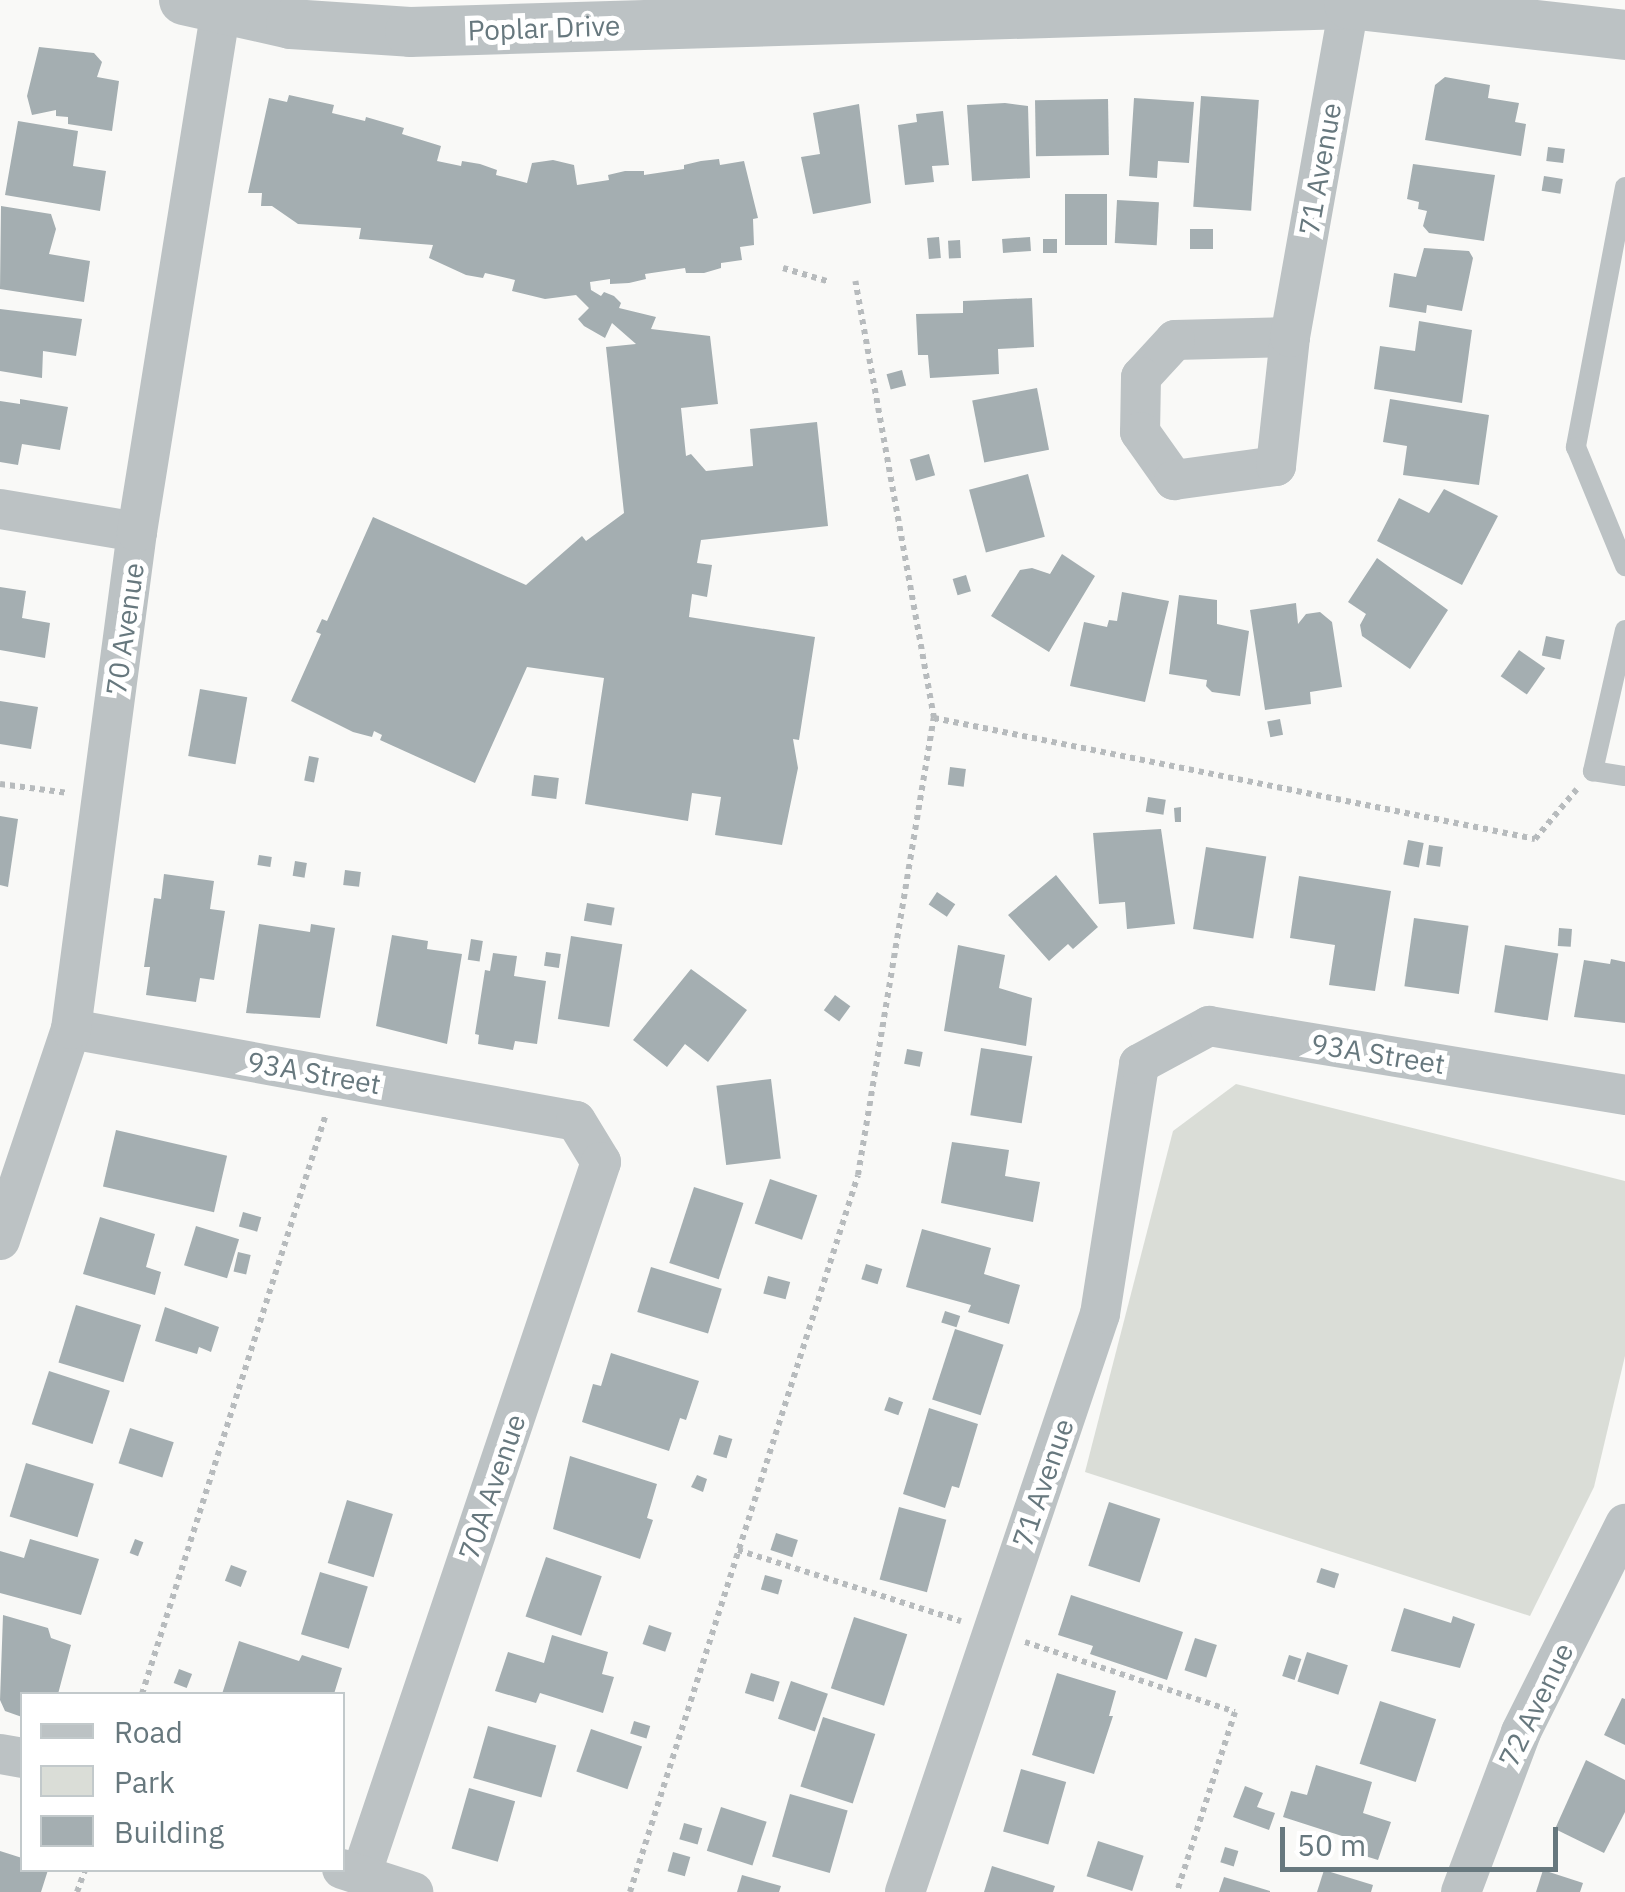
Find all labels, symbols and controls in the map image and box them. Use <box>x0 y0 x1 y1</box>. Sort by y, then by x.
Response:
street label: Poplar Drive <box>467 9 621 47</box>
street label: 71 Avenue <box>1292 100 1348 238</box>
street label: 70 Avenue <box>99 560 151 698</box>
street label: 93A Street <box>1309 1027 1447 1081</box>
street label: 93A Street <box>245 1045 383 1101</box>
street label: 70A Avenue <box>451 1410 533 1564</box>
street label: 71 Avenue <box>1005 1414 1081 1552</box>
street label: 72 Avenue <box>1492 1638 1580 1772</box>
legend <box>20 1692 345 1872</box>
text: Road <box>114 1712 183 1751</box>
text: Park <box>114 1762 175 1801</box>
scale bar <box>1285 1807 1562 1869</box>
text: Building <box>114 1812 224 1851</box>
text: 50 m <box>1297 1825 1366 1864</box>

